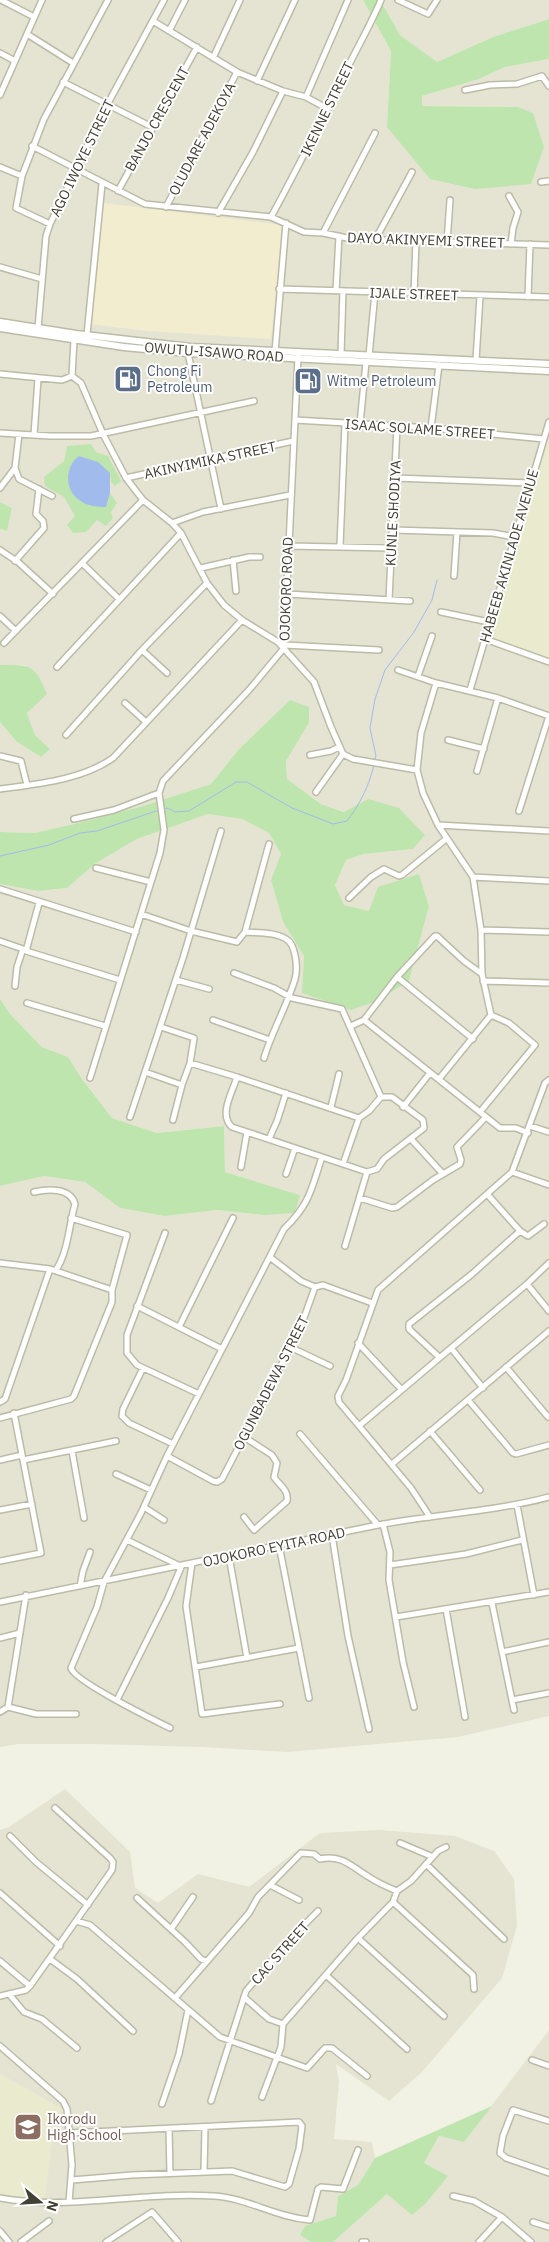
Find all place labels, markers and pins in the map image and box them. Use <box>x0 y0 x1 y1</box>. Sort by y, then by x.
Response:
place label: Chong Fi Petroleum <box>147 362 212 396</box>
fuel station icon: Chong Fi Petroleum <box>113 364 143 394</box>
fuel station icon: Witme Petroleum <box>293 366 323 396</box>
place label: Witme Petroleum <box>327 372 436 390</box>
place label: Ikorodu High School <box>47 2110 122 2144</box>
school or university icon: Ikorodu High School <box>13 2112 43 2142</box>

